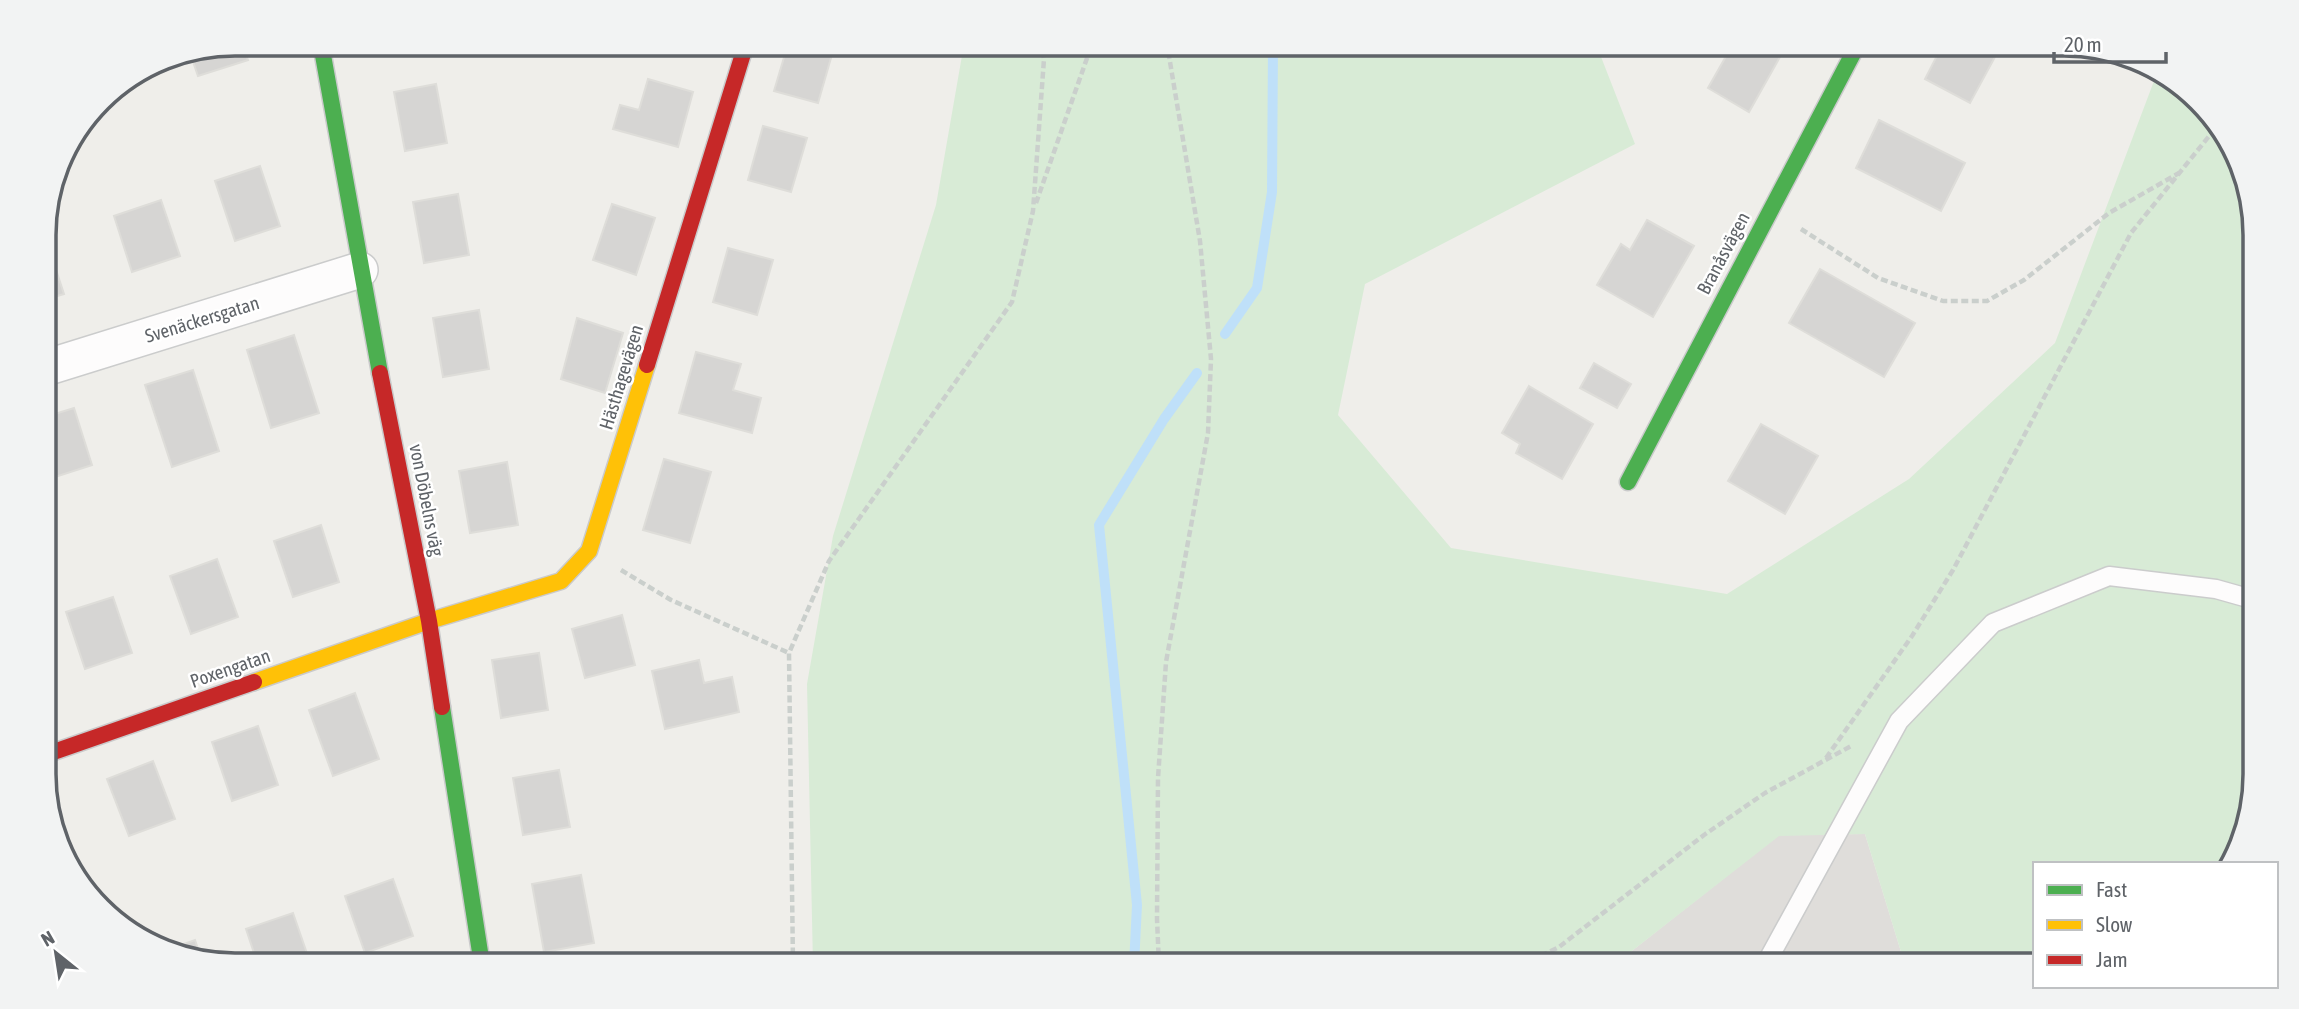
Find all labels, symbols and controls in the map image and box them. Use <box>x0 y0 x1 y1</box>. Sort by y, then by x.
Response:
scale bar <box>2054 21 2166 65</box>
text: 20 m <box>2064 32 2102 56</box>
street label: Branåsvägen <box>1692 208 1754 298</box>
street label: Svenäckersgatan <box>142 291 262 347</box>
street label: Hästhagevägen <box>595 322 647 432</box>
street label: von Döbelns väg <box>405 442 449 559</box>
street label: Poxengatan <box>187 644 273 692</box>
legend <box>2033 862 2278 988</box>
text: Fast <box>2096 877 2127 901</box>
text: Slow <box>2096 912 2133 936</box>
north arrow <box>21 918 91 988</box>
text: N <box>37 926 58 951</box>
text: Jam <box>2096 947 2128 971</box>

